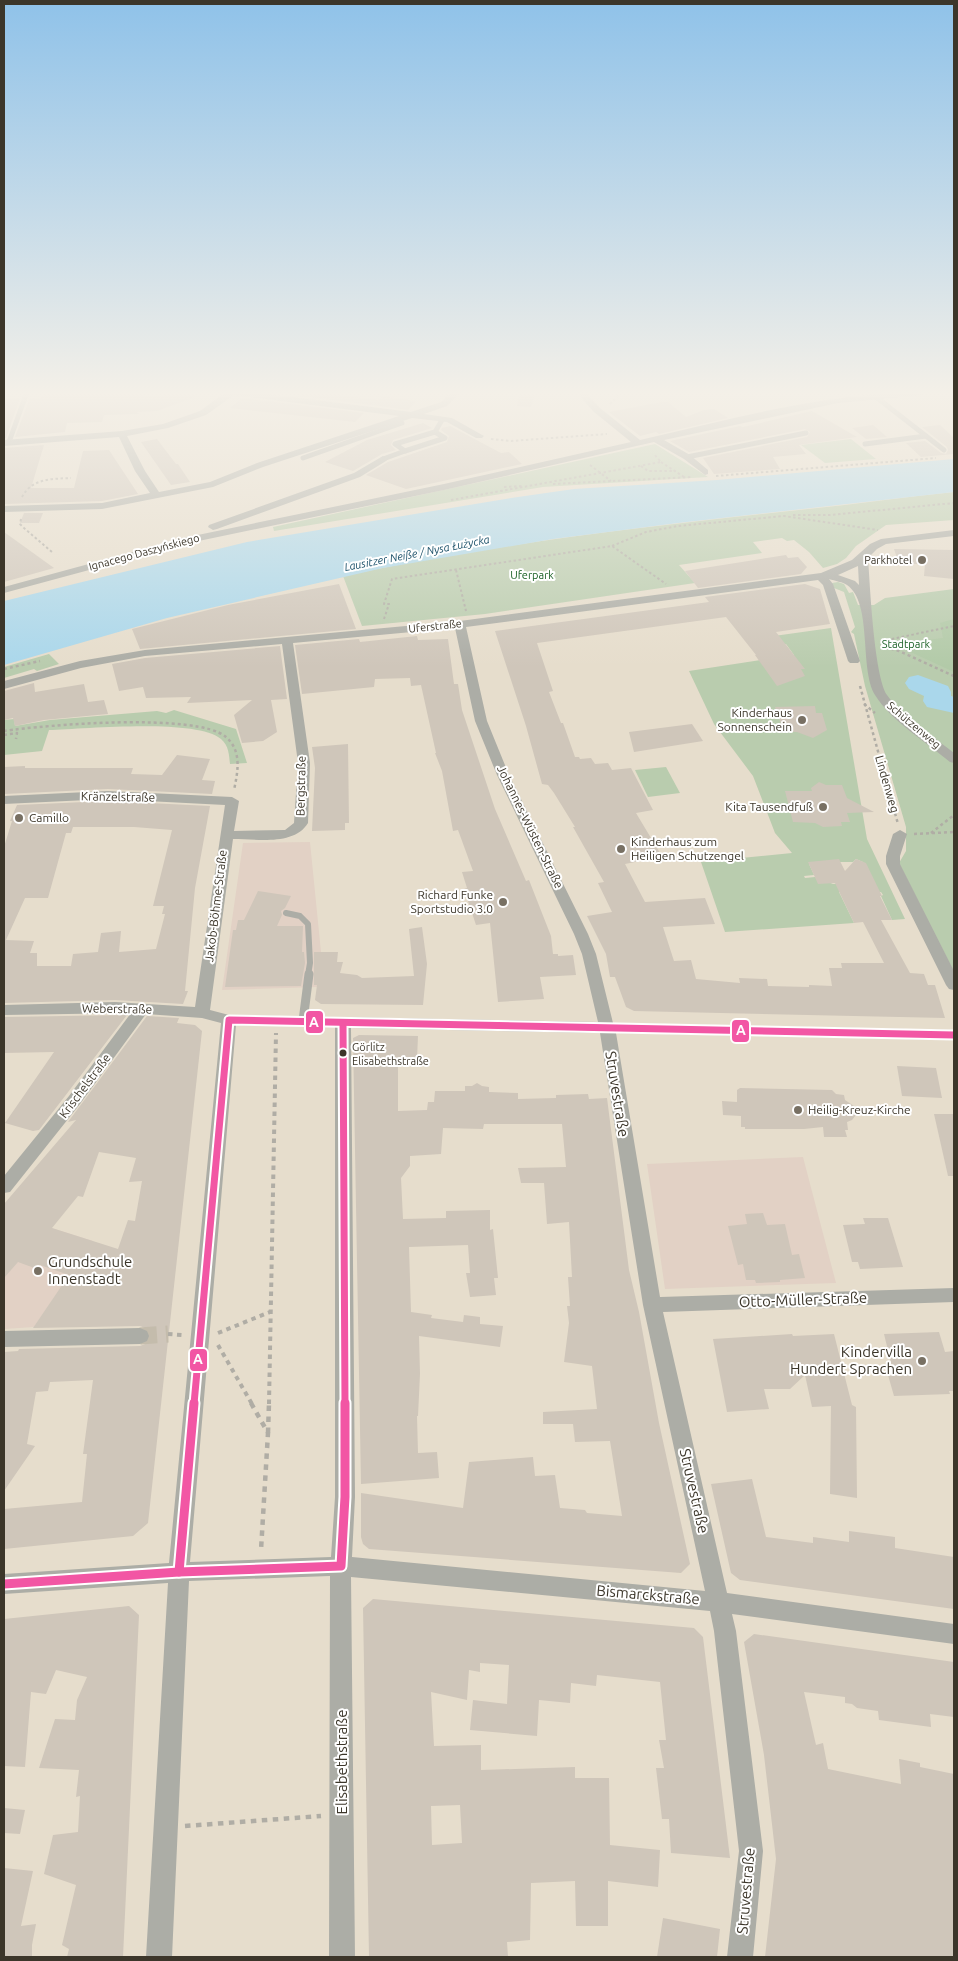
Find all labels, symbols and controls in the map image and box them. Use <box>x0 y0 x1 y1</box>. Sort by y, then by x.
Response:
street label: Ignacego Daszyńskiego <box>87 531 201 573</box>
water label: Lausitzer Neiße / Nysa Łużycka <box>343 533 491 573</box>
place label: Parkhotel <box>864 554 912 566</box>
marker: Parkhotel <box>916 554 928 566</box>
park label: Uferpark <box>510 569 554 581</box>
street label: Uferstraße <box>408 617 462 635</box>
park label: Stadtpark <box>882 638 931 650</box>
street label: Schützenweg <box>885 699 943 751</box>
place label: Kinderhaus Sonnenschein <box>717 706 792 733</box>
marker: Kinderhaus Sonnenschein <box>796 714 808 726</box>
street label: Lindenweg <box>873 754 902 814</box>
street label: Bergstraße <box>293 756 308 816</box>
street label: Johannes-Wüsten-Straße <box>495 763 566 890</box>
street label: Kränzelstraße <box>81 789 155 804</box>
place label: Kita Tausendfuß <box>725 800 813 813</box>
marker: Kita Tausendfuß <box>817 801 829 813</box>
place label: Camillo <box>29 811 69 824</box>
marker: Camillo <box>13 812 25 824</box>
place label: Kinderhaus zum Heiligen Schutzengel <box>631 835 744 862</box>
marker: Kinderhaus zum Heiligen Schutzengel <box>615 843 627 855</box>
street label: Jakob-Böhme-Straße <box>202 849 229 963</box>
place label: Richard Funke Sportstudio 3.0 <box>410 888 493 915</box>
marker: Richard Funke Sportstudio 3.0 <box>497 896 509 908</box>
street label: Weberstraße <box>82 1001 152 1016</box>
line badge: A <box>305 1010 324 1034</box>
text: A <box>309 1014 319 1030</box>
line badge: A <box>731 1019 750 1043</box>
text: A <box>736 1022 746 1038</box>
place label: Görlitz Elisabethstraße <box>352 1041 429 1067</box>
marker: Görlitz Elisabethstraße <box>338 1048 348 1058</box>
street label: Struvestraße <box>602 1050 633 1138</box>
street label: Krischelstraße <box>56 1051 113 1120</box>
place label: Heilig-Kreuz-Kirche <box>808 1103 911 1116</box>
marker: Heilig-Kreuz-Kirche <box>792 1104 804 1116</box>
place label: Grundschule Innenstadt <box>48 1253 132 1287</box>
marker: Grundschule Innenstadt <box>32 1265 44 1277</box>
street label: Otto-Müller-Straße <box>738 1289 867 1310</box>
place label: Kindervilla Hundert Sprachen <box>790 1343 912 1377</box>
line badge: A <box>189 1348 208 1372</box>
text: A <box>193 1351 203 1367</box>
marker: Kindervilla Hundert Sprachen <box>916 1355 928 1367</box>
street label: Struvestraße <box>676 1447 713 1535</box>
street label: Bismarckstraße <box>596 1582 700 1607</box>
street label: Elisabethstraße <box>333 1710 350 1814</box>
street label: Struvestraße <box>733 1847 758 1935</box>

